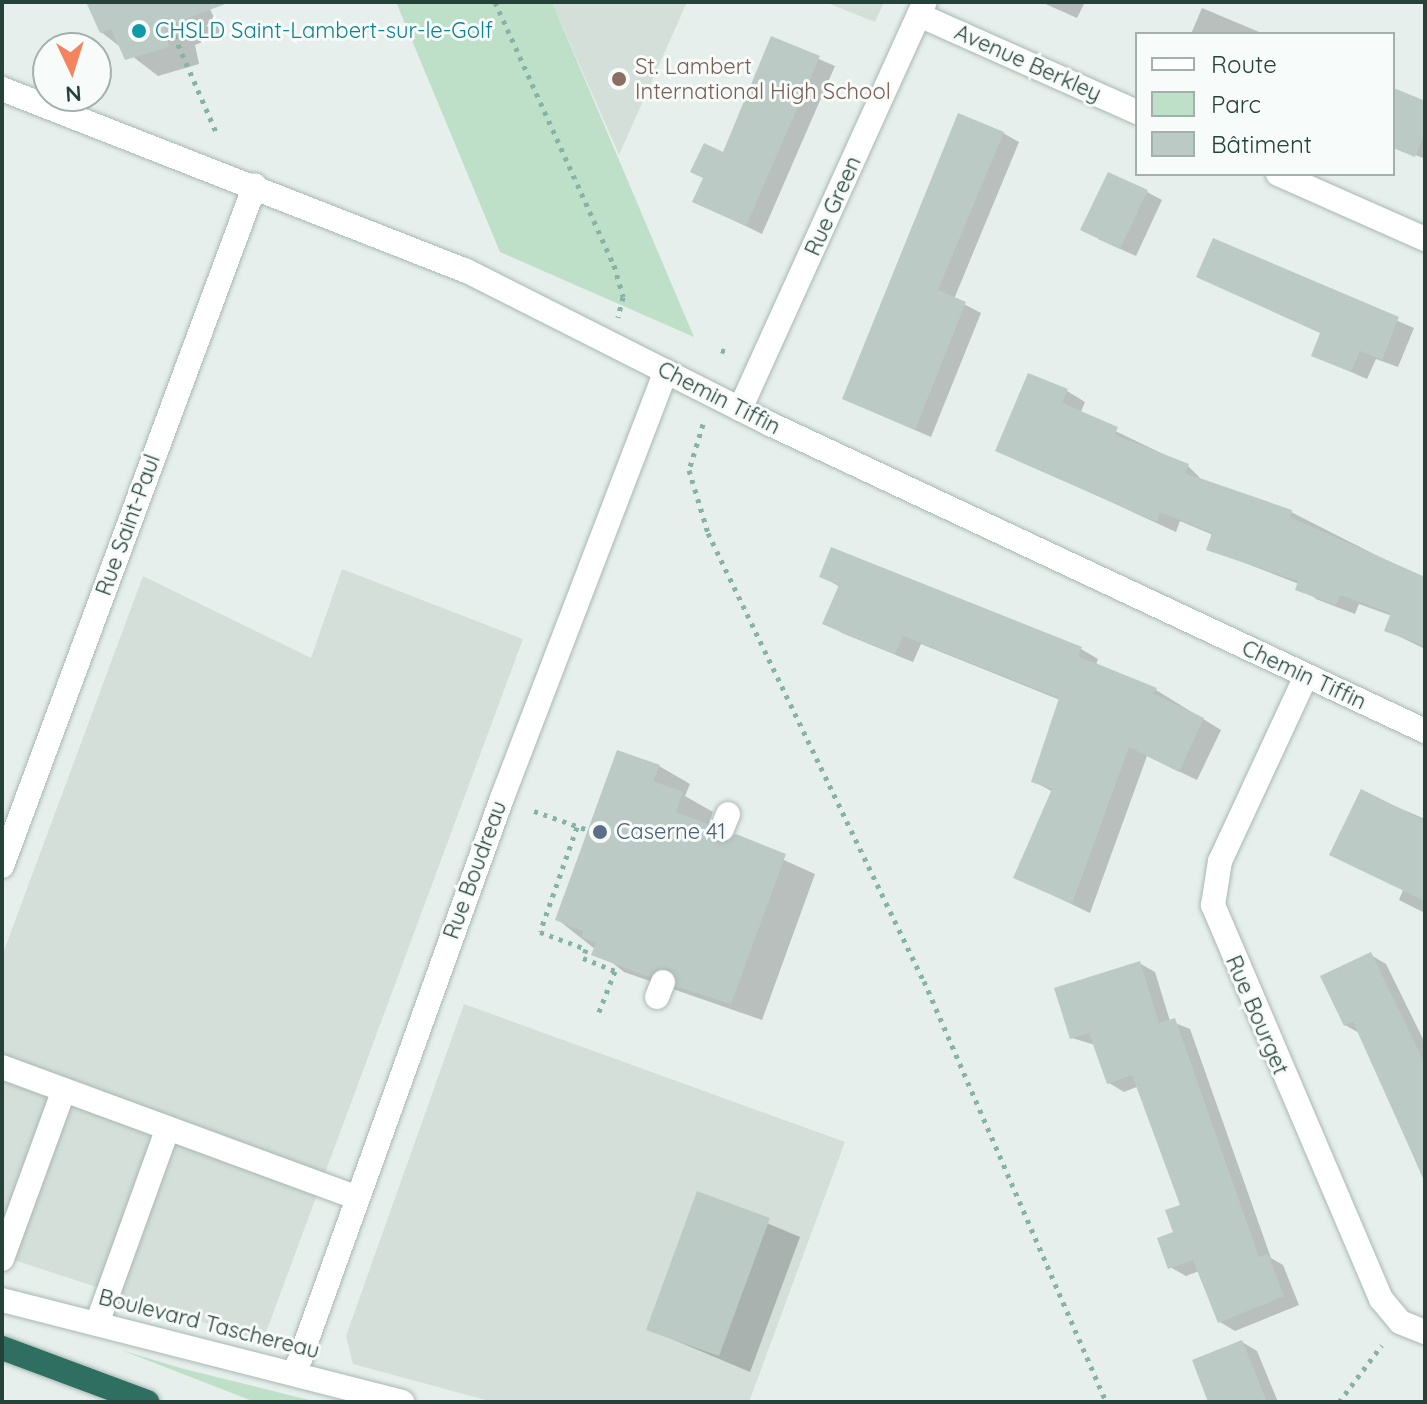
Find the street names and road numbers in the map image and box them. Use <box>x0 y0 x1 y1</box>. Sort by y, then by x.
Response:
street label: Avenue Berkley <box>951 19 1105 107</box>
street label: Rue Green <box>799 152 867 260</box>
street label: Chemin Tiffin <box>653 356 785 440</box>
street label: Rue Saint-Paul <box>90 451 166 599</box>
street label: Chemin Tiffin <box>1238 635 1370 715</box>
street label: Rue Boudreau <box>438 797 512 943</box>
street label: Rue Bourget <box>1220 951 1294 1079</box>
street label: Boulevard Taschereau <box>96 1284 322 1364</box>

